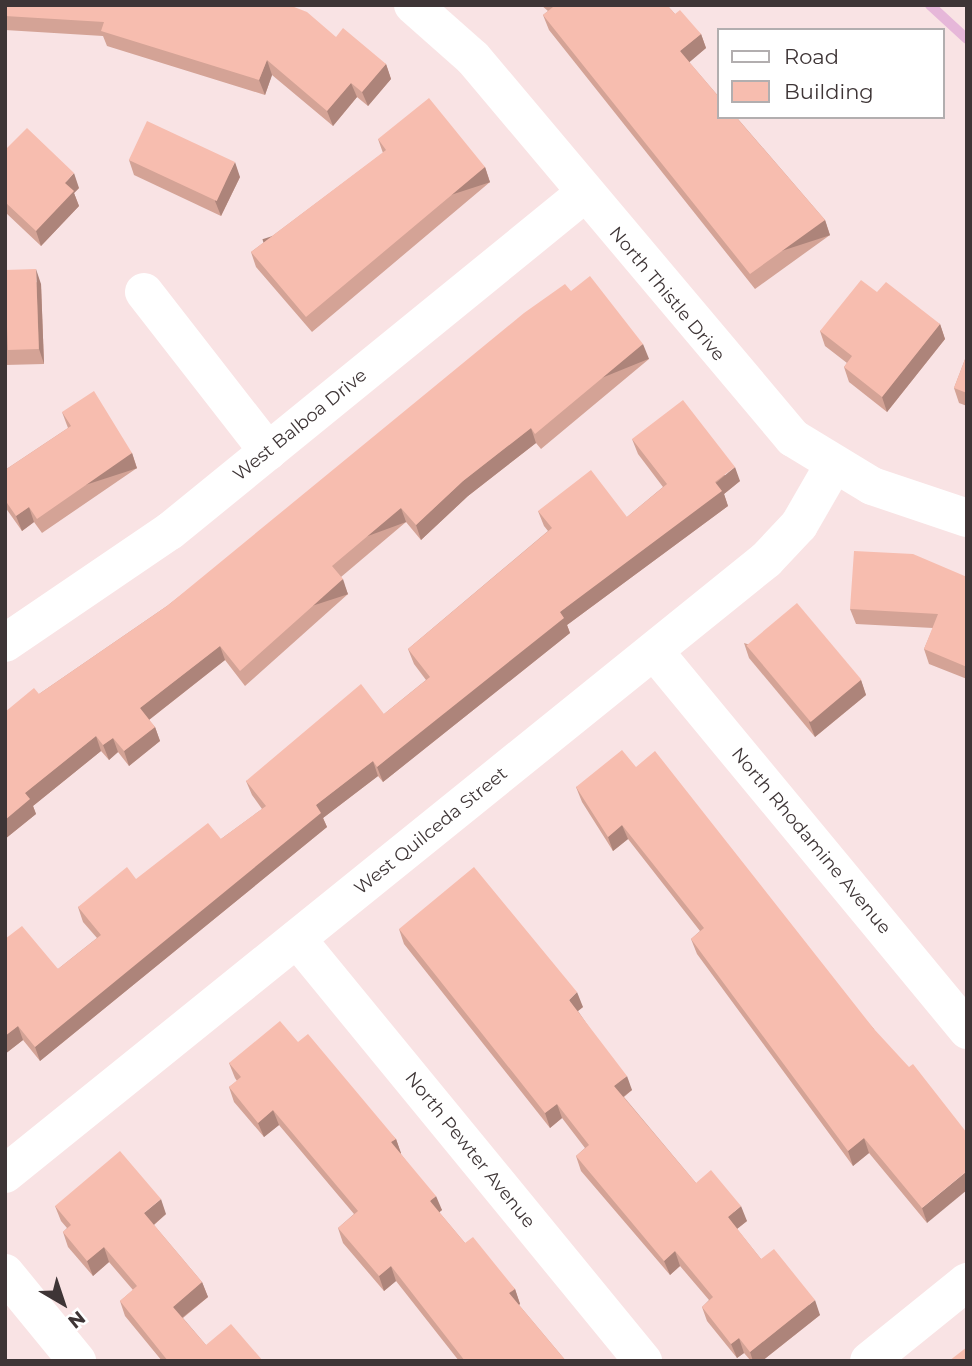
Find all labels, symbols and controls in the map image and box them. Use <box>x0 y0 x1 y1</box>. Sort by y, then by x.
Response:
legend <box>716 28 944 119</box>
text: Road <box>784 44 839 69</box>
text: Building <box>784 79 874 104</box>
street label: North Thistle Drive <box>605 222 729 366</box>
street label: West Balboa Drive <box>229 364 371 486</box>
street label: North Rhodamine Avenue <box>727 743 895 939</box>
street label: West Quilceda Street <box>350 763 512 899</box>
street label: North Pewter Avenue <box>400 1068 540 1232</box>
north arrow <box>28 1268 98 1338</box>
text: N <box>63 1306 90 1333</box>

